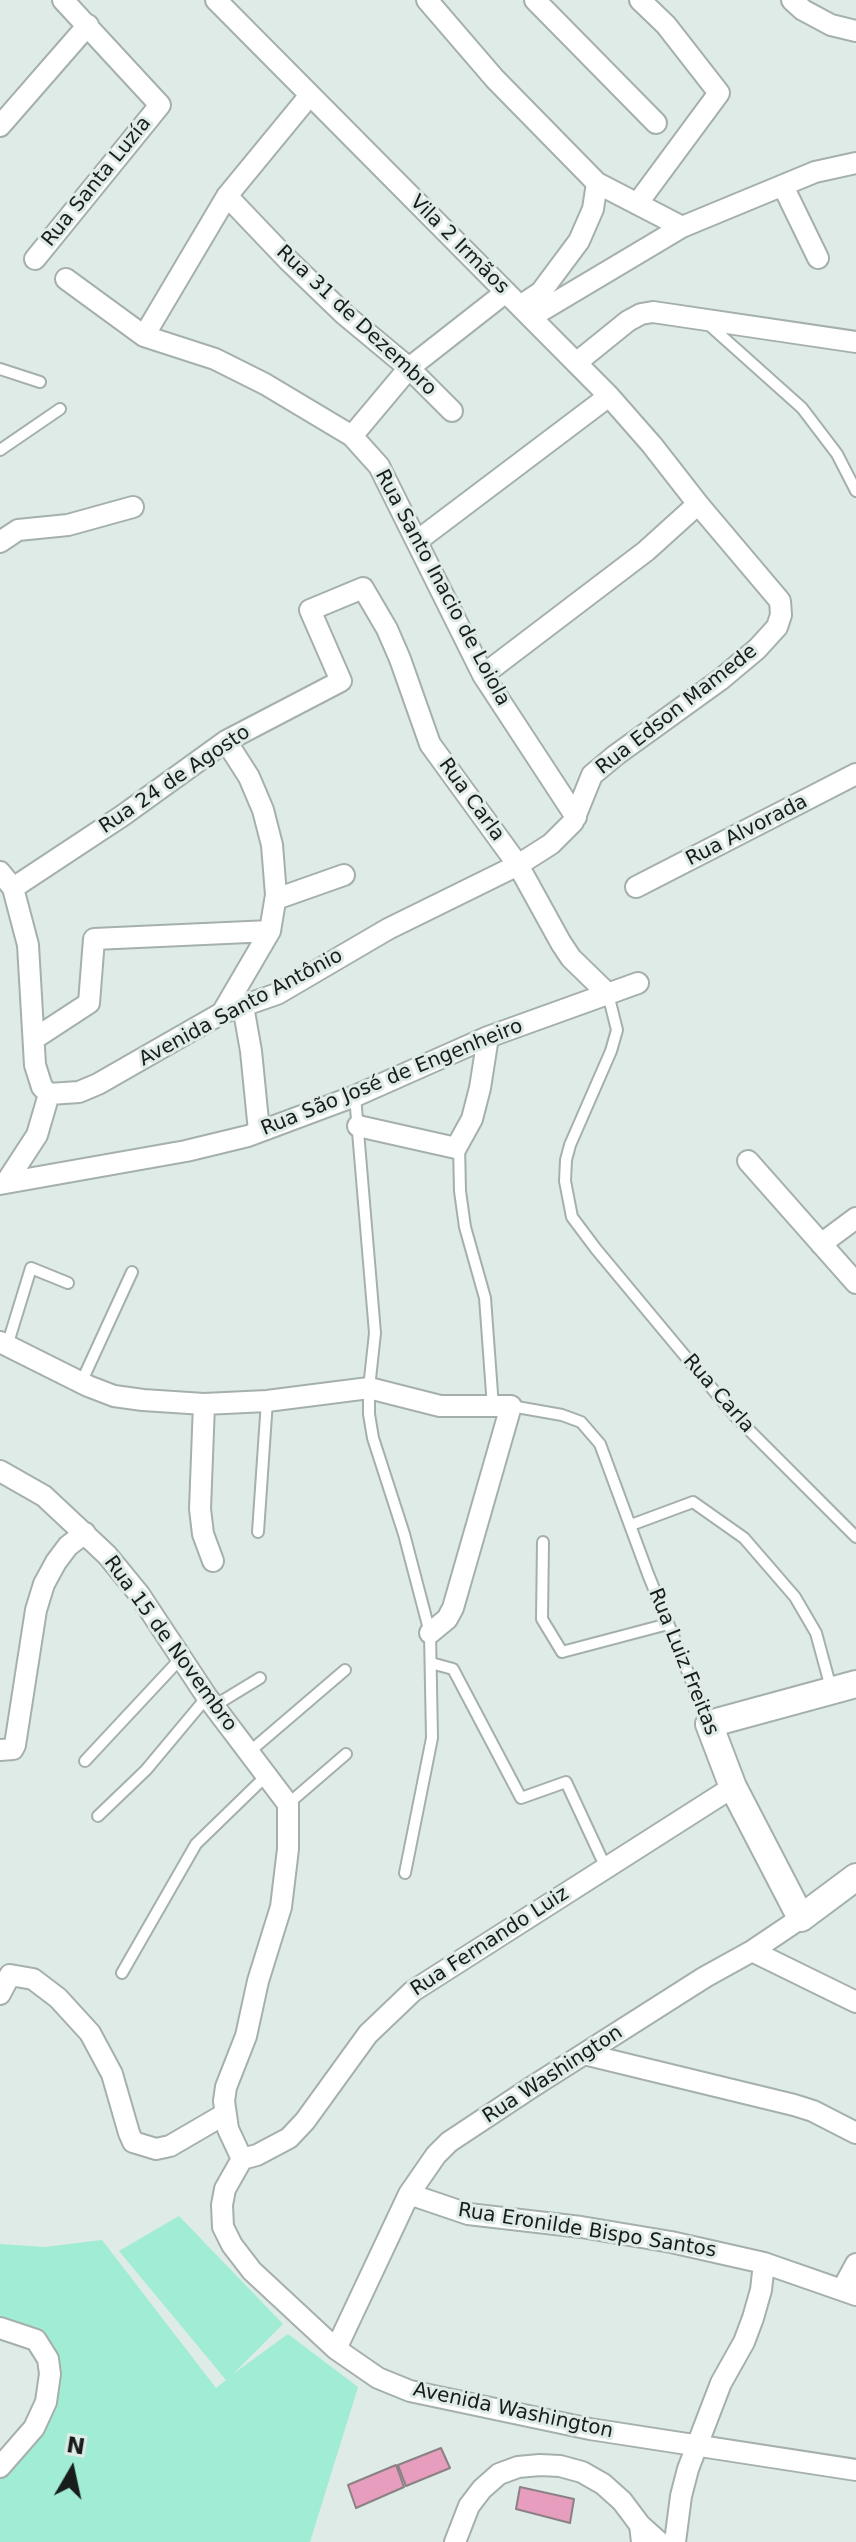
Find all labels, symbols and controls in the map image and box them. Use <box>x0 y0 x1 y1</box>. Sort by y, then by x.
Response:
street label: Rua Santa Luzía <box>37 112 157 252</box>
street label: Vila 2 Irmãos <box>404 190 514 300</box>
street label: Rua 31 de Dezembro <box>271 241 441 401</box>
street label: Rua Santo Inacio de Loiola <box>369 466 515 710</box>
street label: Rua Edson Mamede <box>592 640 762 780</box>
street label: Rua 24 de Agosto <box>95 721 255 839</box>
street label: Rua Carla <box>433 754 509 846</box>
street label: Rua Alvorada <box>682 790 812 872</box>
street label: Avenida Santo Antônio <box>135 944 347 1072</box>
street label: Rua São José de Engenheiro <box>258 1014 526 1142</box>
street label: Rua Carla <box>677 1350 759 1438</box>
street label: Rua 15 de Novembro <box>98 1552 242 1736</box>
street label: Rua Luiz Freitas <box>643 1585 723 1739</box>
street label: Rua Fernando Luiz <box>407 1882 573 2002</box>
street label: Rua Washington <box>479 2021 627 2129</box>
street label: Rua Eronilde Bispo Santos <box>456 2199 718 2263</box>
street label: Avenida Washington <box>411 2378 615 2444</box>
north arrow <box>32 2430 112 2510</box>
text: N <box>65 2432 87 2460</box>

